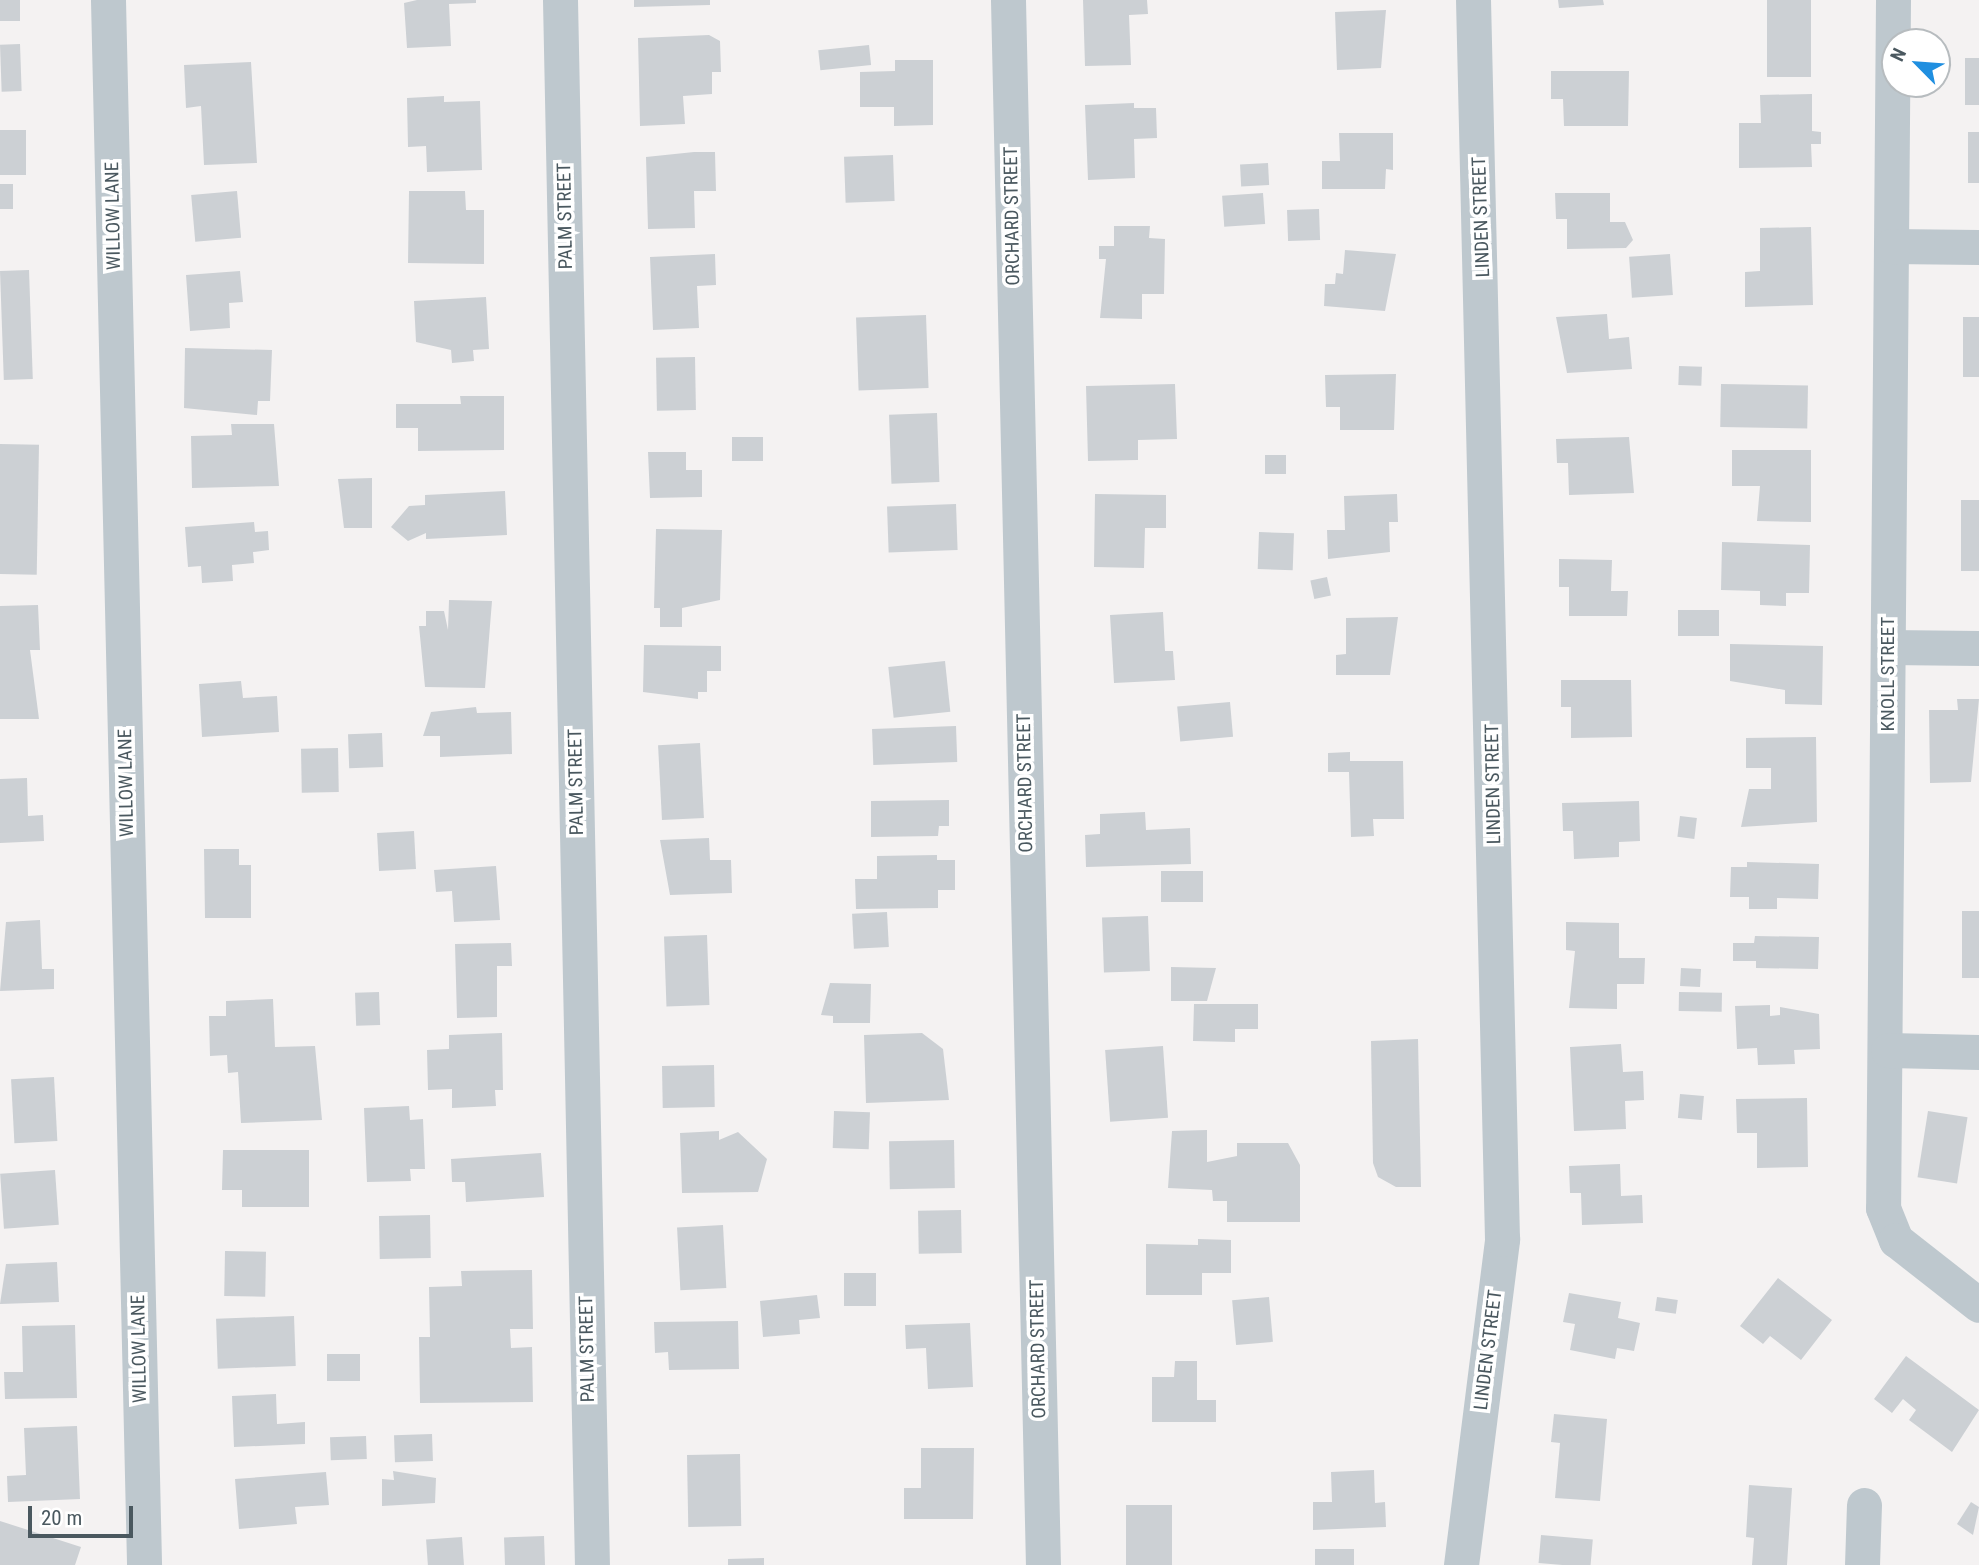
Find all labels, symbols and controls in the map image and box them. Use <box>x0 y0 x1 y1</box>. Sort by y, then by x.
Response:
north arrow <box>1881 28 1951 98</box>
text: N <box>1885 45 1911 65</box>
street label: ORCHARD STREET <box>999 146 1025 286</box>
street label: LINDEN STREET <box>1467 156 1495 278</box>
street label: WILLOW LANE <box>101 162 125 270</box>
street label: PALM STREET <box>553 162 577 270</box>
street label: KNOLL STREET <box>1877 617 1899 731</box>
street label: ORCHARD STREET <box>1012 713 1038 853</box>
street label: LINDEN STREET <box>1481 723 1505 845</box>
street label: PALM STREET <box>564 728 588 836</box>
street label: WILLOW LANE <box>114 729 138 837</box>
street label: ORCHARD STREET <box>1025 1279 1051 1419</box>
street label: LINDEN STREET <box>1469 1289 1507 1411</box>
street label: WILLOW LANE <box>127 1295 151 1403</box>
street label: PALM STREET <box>575 1295 599 1403</box>
scale bar <box>32 1492 136 1536</box>
text: 20 m <box>41 1506 82 1530</box>

